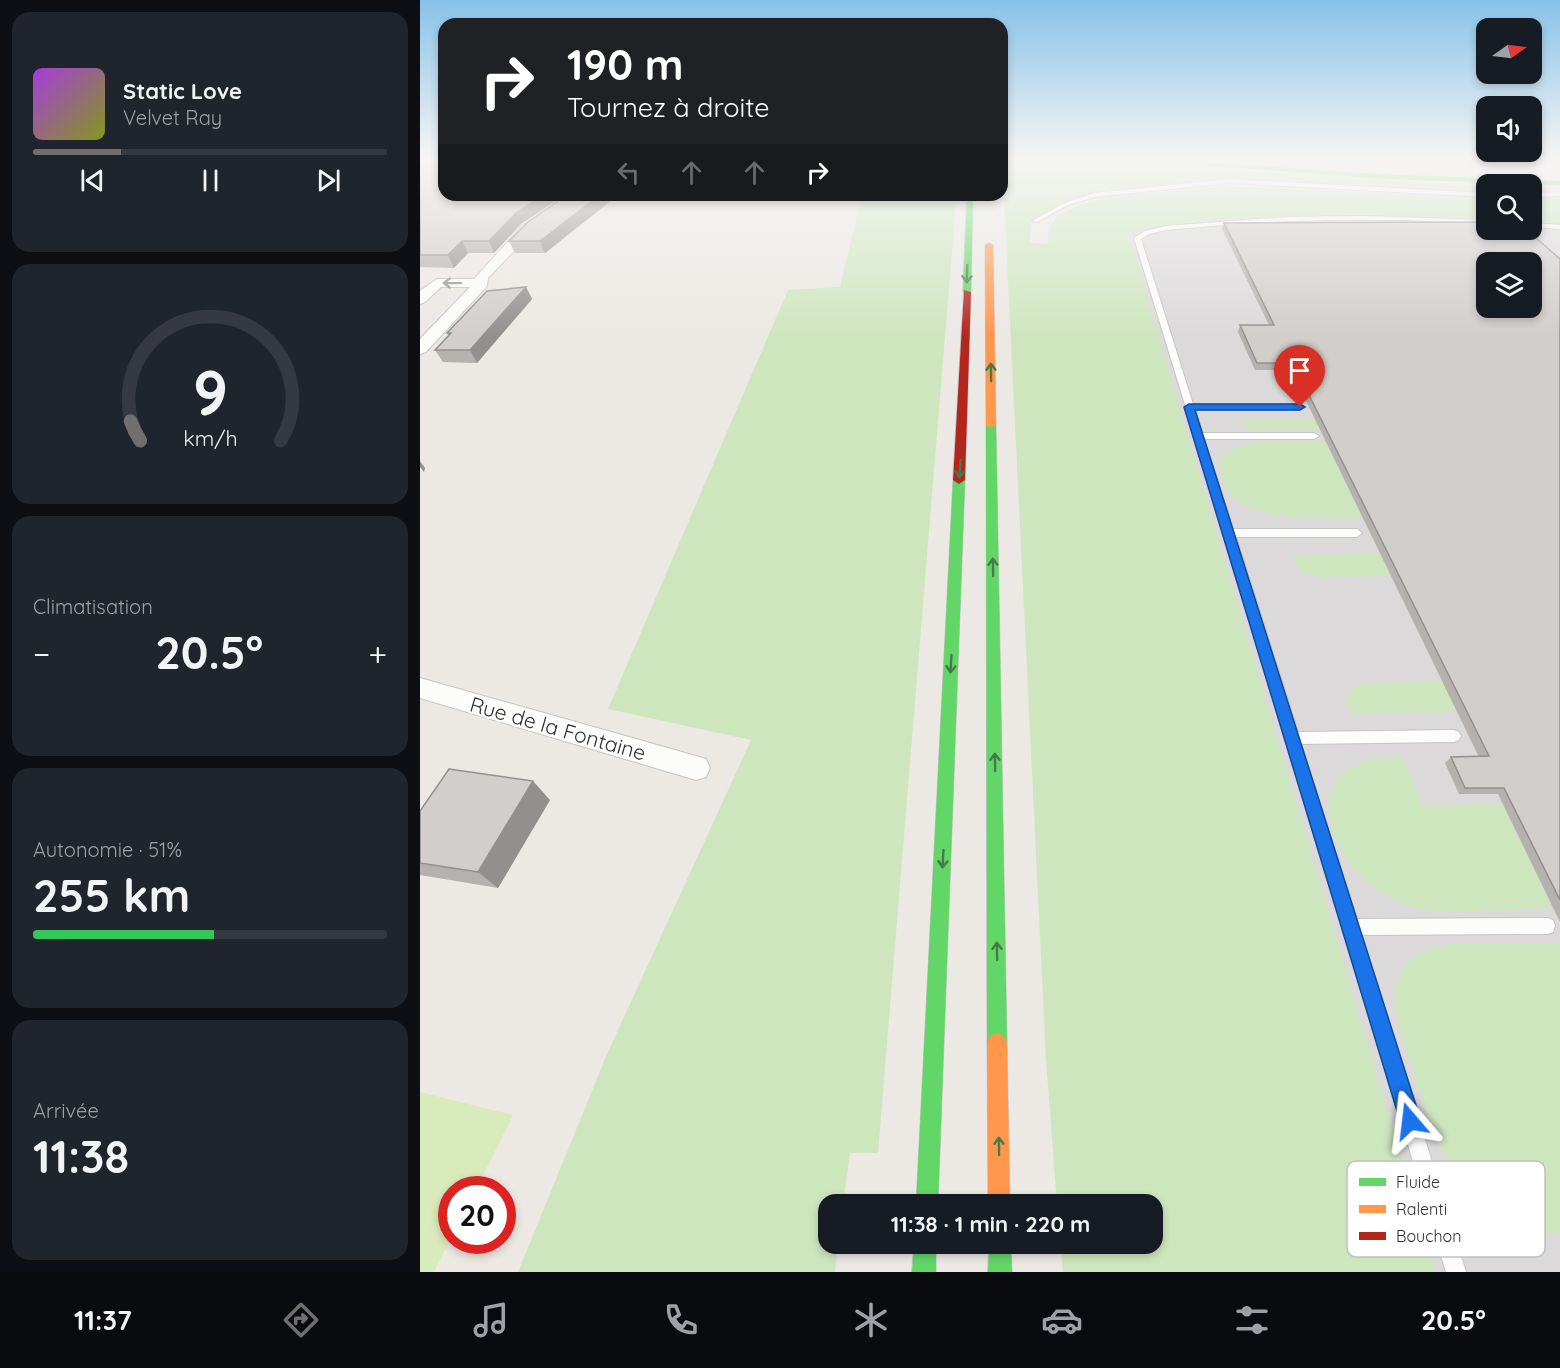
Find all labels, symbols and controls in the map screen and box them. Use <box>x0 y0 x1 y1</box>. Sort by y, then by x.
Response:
north arrow <box>1476 18 1542 84</box>
map controls <box>1476 18 1542 318</box>
text: 190 m <box>567 38 683 91</box>
icon: right <box>468 42 546 120</box>
text: Static Love <box>123 77 242 105</box>
text: Tournez à droite <box>567 90 770 124</box>
button: sound <box>1476 96 1542 162</box>
text: Velvet Ray <box>123 105 222 130</box>
icon: left <box>612 156 645 189</box>
icon: ahead <box>675 156 708 189</box>
icon: ahead <box>738 156 771 189</box>
icon: right <box>801 156 834 189</box>
icon: previous <box>76 164 109 197</box>
icon: pause <box>194 164 227 197</box>
icon: next <box>312 164 345 197</box>
button: search <box>1476 174 1542 240</box>
button: layers <box>1476 252 1542 318</box>
one-way arrow <box>962 264 973 284</box>
one-way arrow <box>442 277 462 289</box>
pin <box>1274 345 1325 407</box>
text: 9 <box>192 353 228 431</box>
icon: arrive <box>1283 354 1316 387</box>
one-way arrow <box>985 363 997 383</box>
text: km/h <box>183 425 237 451</box>
one-way arrow <box>955 459 966 479</box>
one-way arrow <box>987 558 999 578</box>
text: Climatisation <box>33 594 153 619</box>
text: 20.5° <box>155 624 263 680</box>
text: − <box>33 633 50 674</box>
text: + <box>368 633 387 674</box>
one-way arrow <box>946 654 957 674</box>
street label: Rue de la Fontaine <box>467 690 649 766</box>
one-way arrow <box>989 752 1001 772</box>
text: Autonomie · 51% <box>33 837 182 862</box>
one-way arrow <box>937 848 948 868</box>
text: 255 km <box>33 867 190 923</box>
one-way arrow <box>991 942 1003 962</box>
position arrow <box>1378 1089 1442 1153</box>
text: Arrivée <box>33 1098 99 1123</box>
text: 11:38 <box>33 1128 129 1184</box>
one-way arrow <box>993 1137 1005 1157</box>
legend <box>1347 1161 1545 1257</box>
text: Fluide <box>1396 1172 1440 1192</box>
speed limit sign: 20 <box>438 1176 516 1254</box>
text: Ralenti <box>1396 1199 1447 1219</box>
text: 11:38 · 1 min · 220 m <box>891 1210 1090 1238</box>
text: Bouchon <box>1396 1226 1461 1246</box>
icon: directions <box>280 1299 322 1341</box>
icon: music <box>470 1299 512 1341</box>
icon: phone <box>660 1299 702 1341</box>
icon: climate <box>850 1299 892 1341</box>
icon: car <box>1041 1299 1083 1341</box>
icon: filters <box>1231 1299 1273 1341</box>
text: 11:37 <box>74 1303 132 1337</box>
text: 20.5° <box>1421 1303 1486 1337</box>

